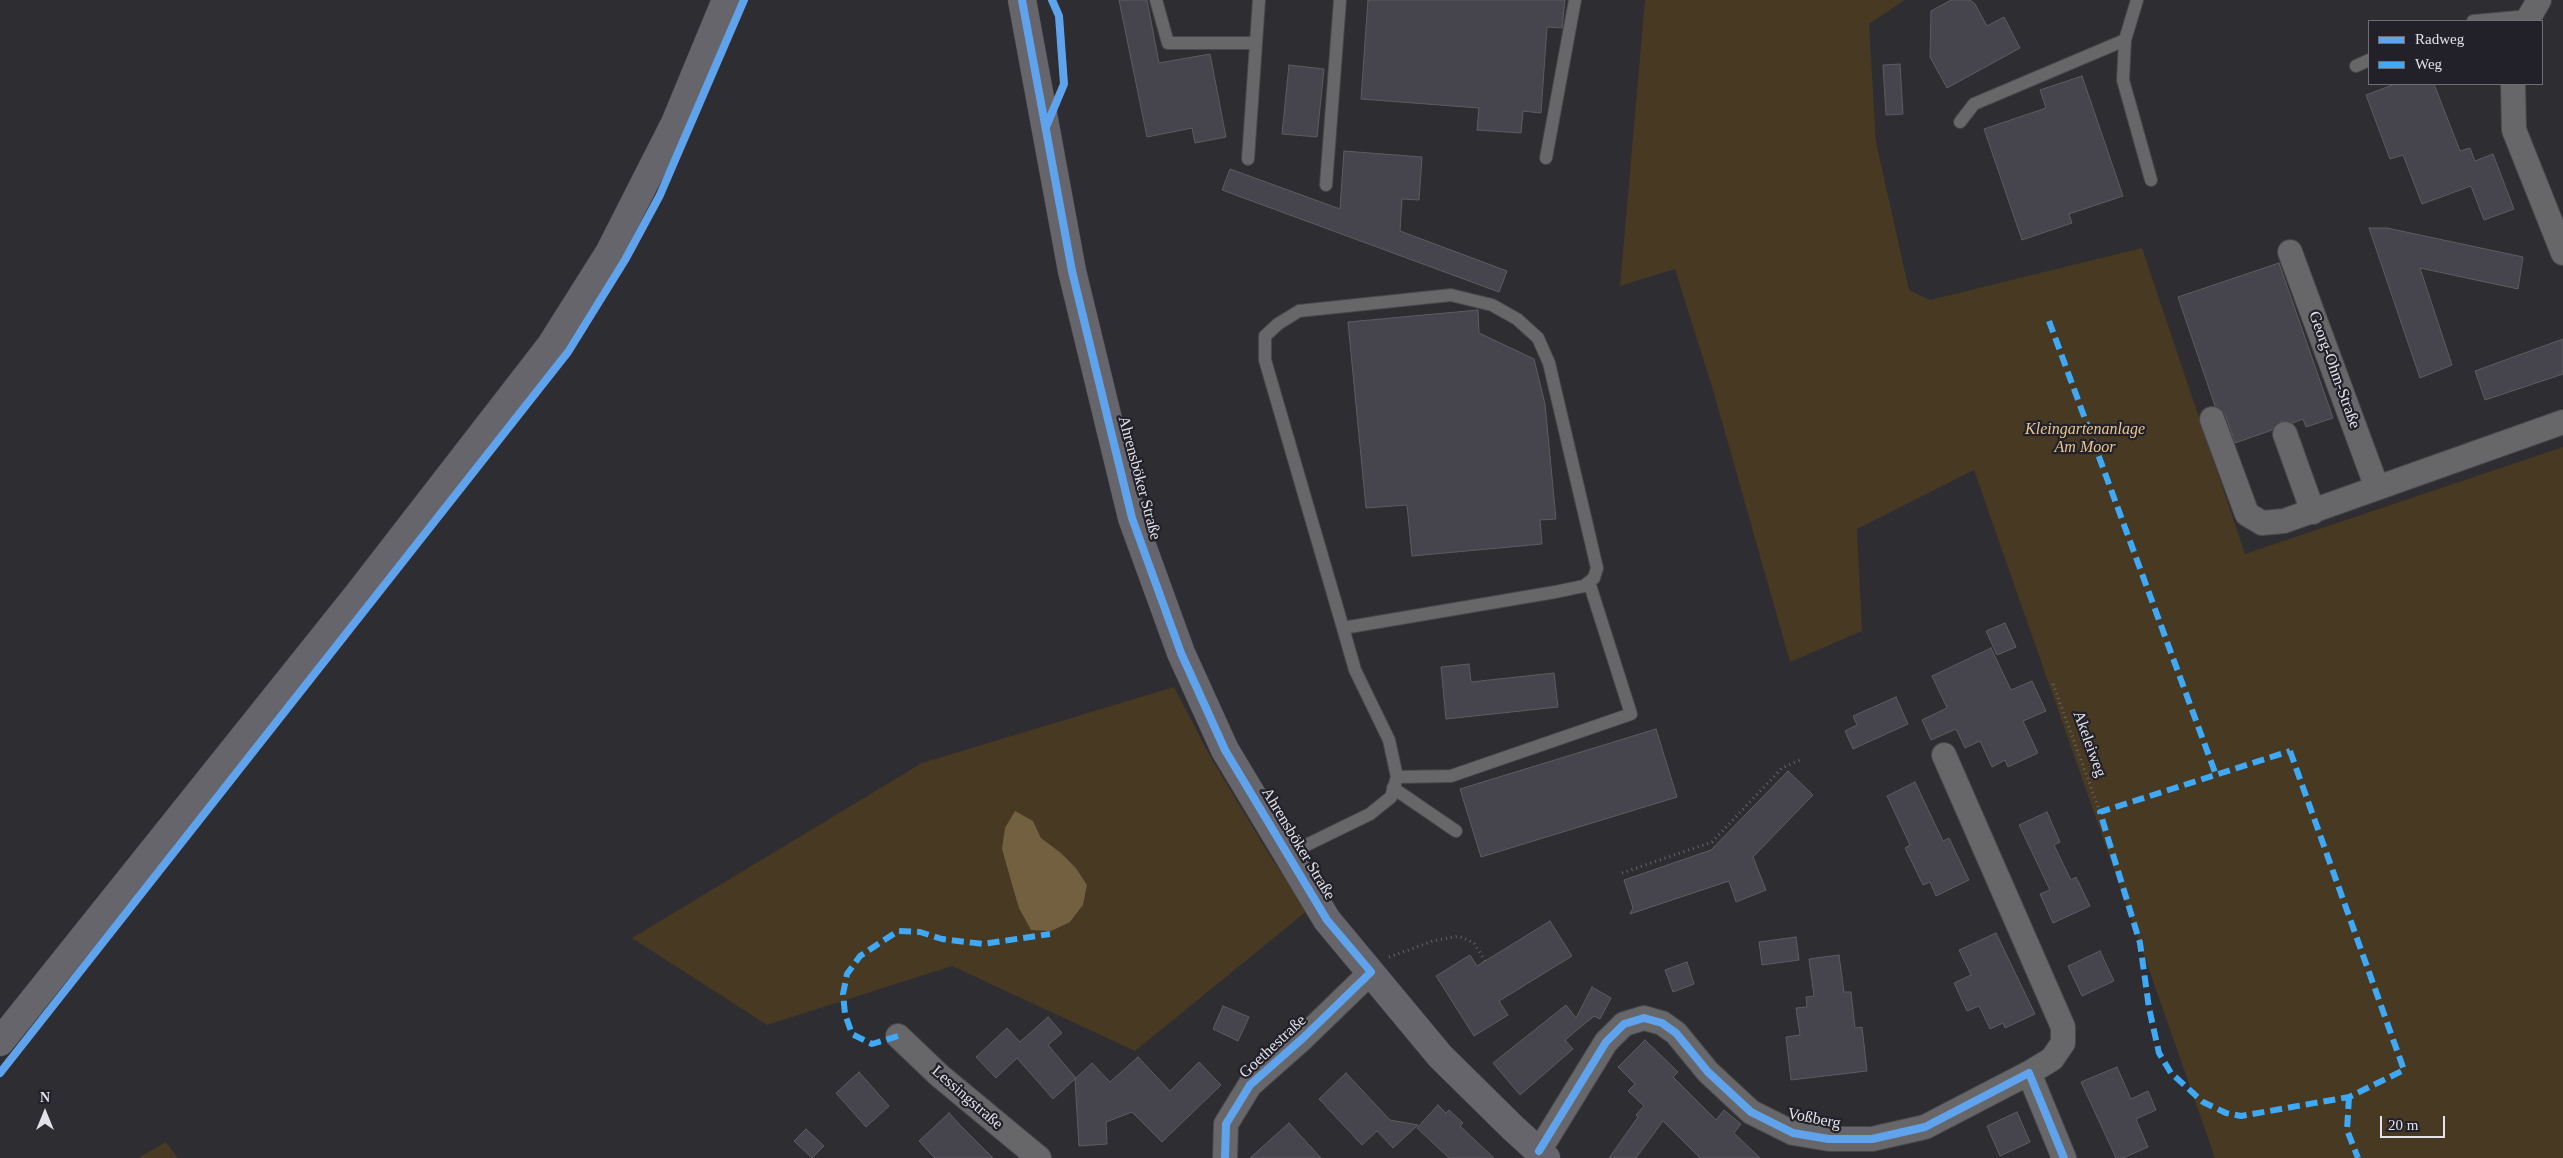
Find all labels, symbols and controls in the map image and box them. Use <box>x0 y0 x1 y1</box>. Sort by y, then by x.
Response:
legend <box>2368 20 2543 85</box>
text: Radweg <box>2415 31 2464 47</box>
text: Weg <box>2415 56 2442 72</box>
street label: Georg-Ohm-Straße <box>2304 309 2364 431</box>
street label: Ahrensböker Straße <box>1113 414 1165 542</box>
park label: Kleingartenanlage Am Moor <box>2025 420 2145 458</box>
street label: Akeleiweg <box>2068 708 2110 780</box>
street label: Ahrensböker Straße <box>1257 784 1339 904</box>
street label: Goethestraße <box>1236 1011 1310 1083</box>
street label: Lessingstraße <box>928 1062 1006 1134</box>
north arrow <box>20 1088 70 1138</box>
text: N <box>40 1090 50 1105</box>
street label: Voßberg <box>1786 1104 1842 1134</box>
scale bar <box>2383 1106 2448 1138</box>
text: 20 m <box>2388 1117 2418 1133</box>

